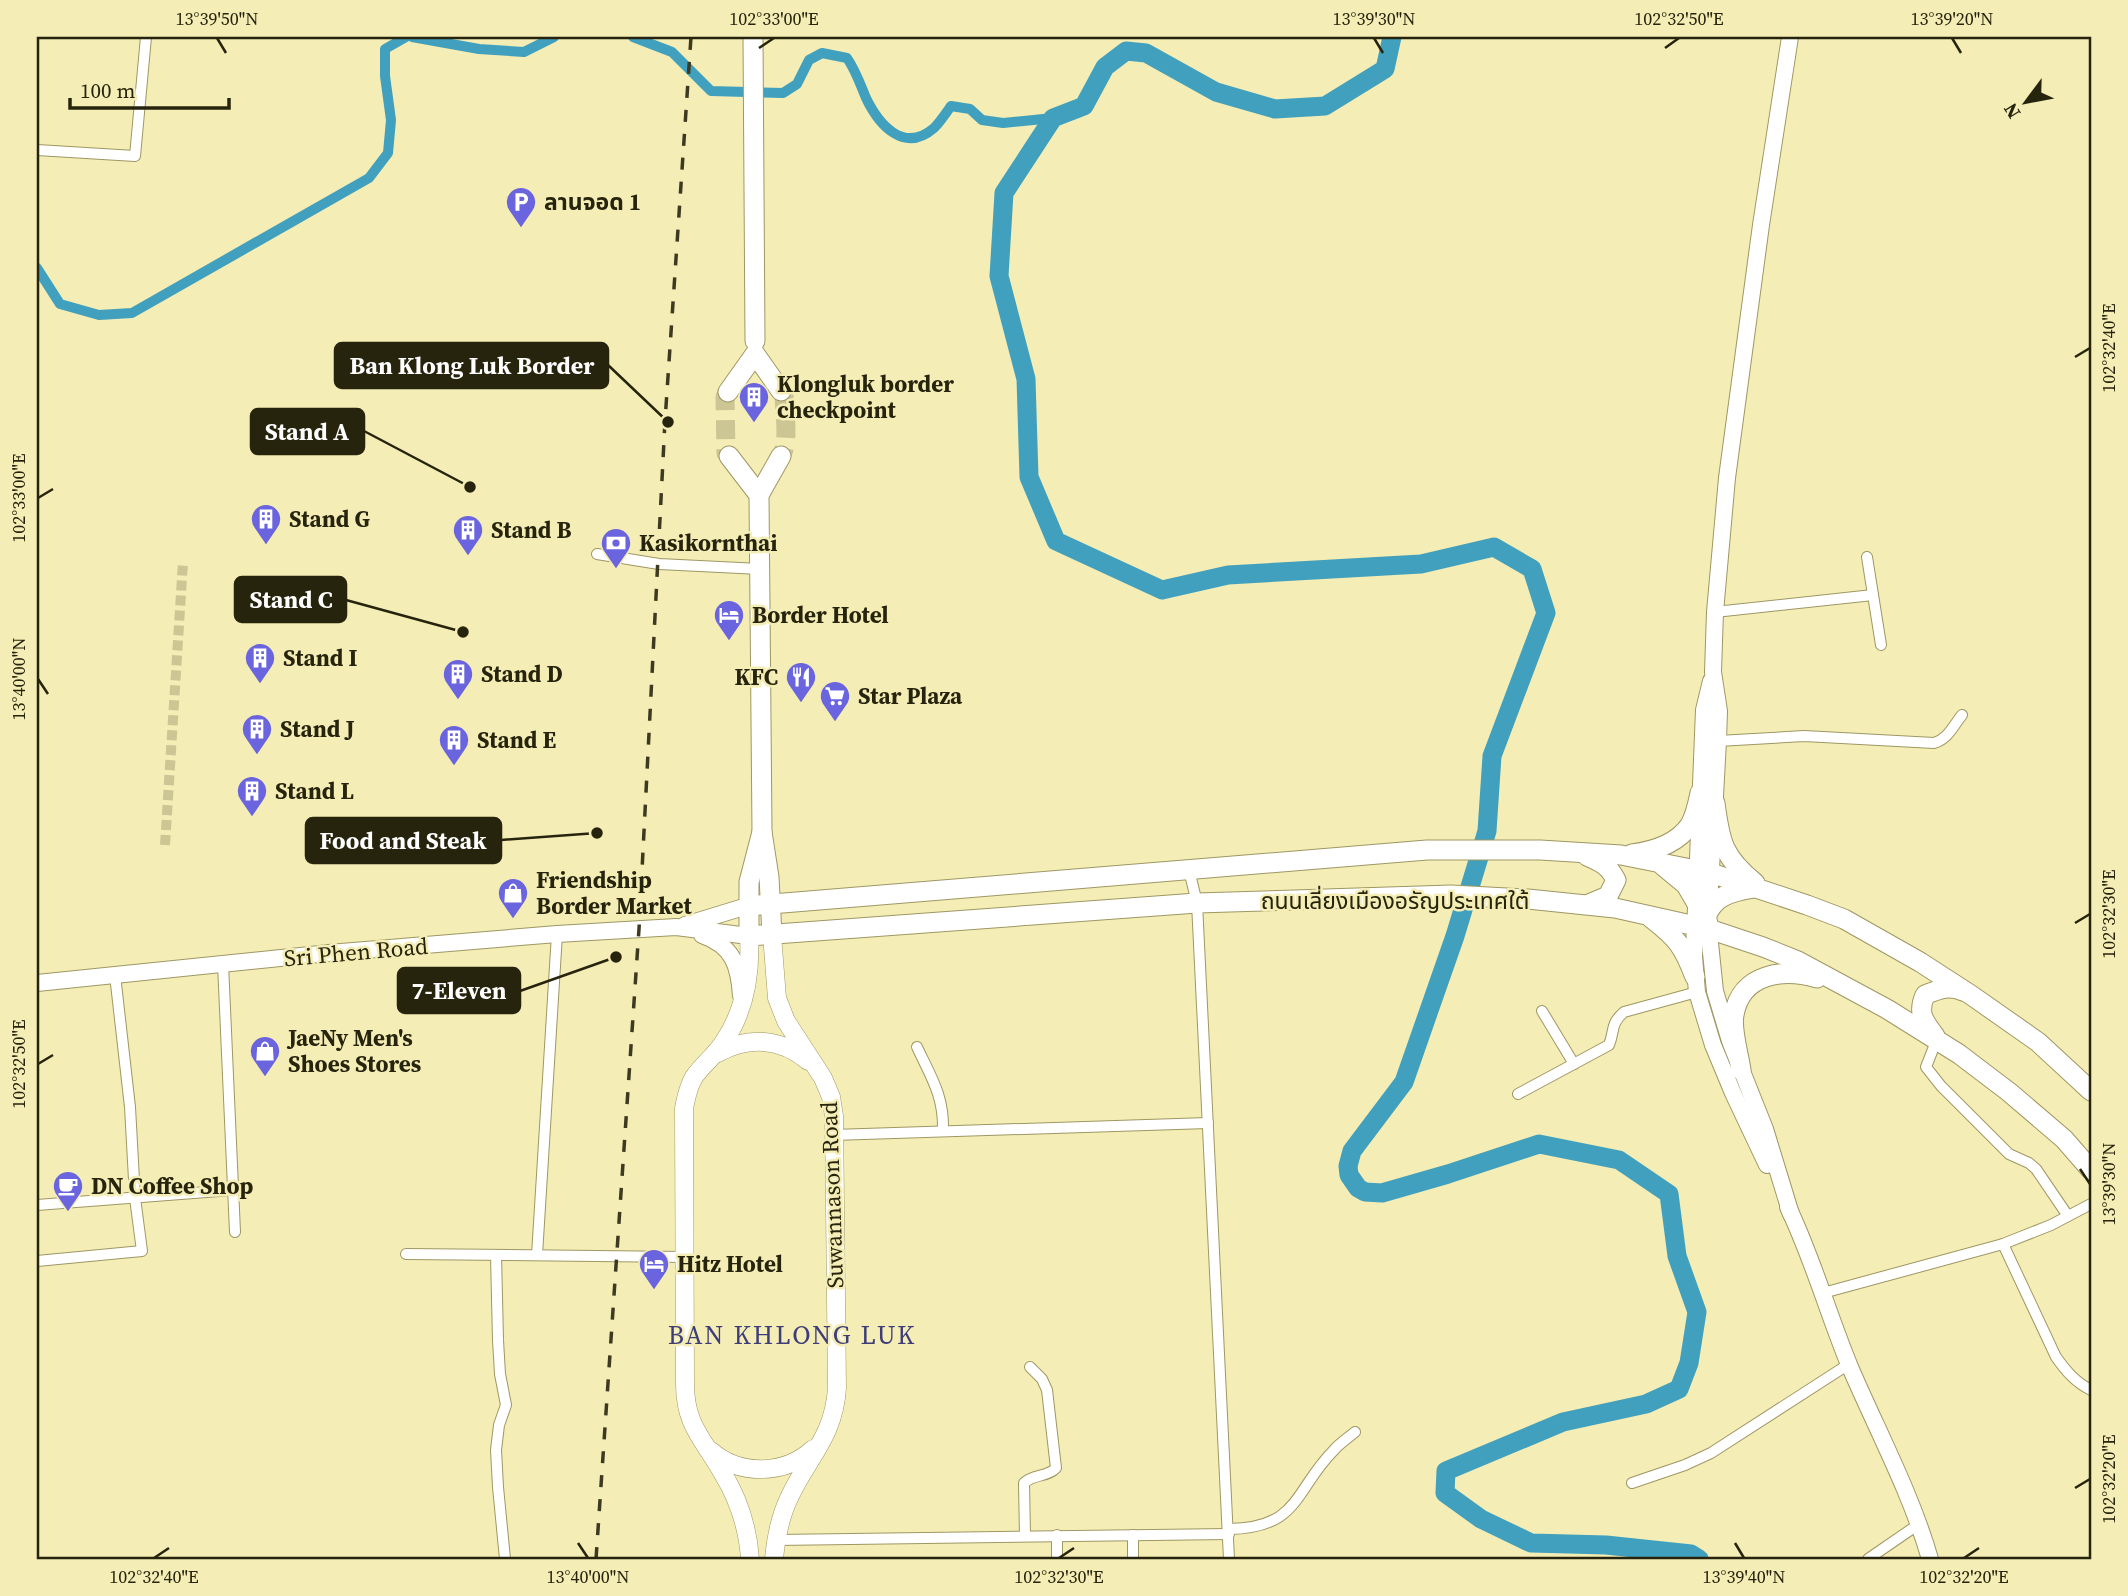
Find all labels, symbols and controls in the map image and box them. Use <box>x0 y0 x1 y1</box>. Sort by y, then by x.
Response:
text: 13°39'50"N <box>176 6 258 31</box>
text: 102°33'00"E <box>729 6 819 31</box>
text: 13°39'30"N <box>1333 6 1415 31</box>
text: 102°32'50"E <box>1634 6 1724 31</box>
text: 13°39'20"N <box>1911 6 1993 31</box>
scale bar <box>70 66 229 110</box>
north arrow <box>1992 66 2062 136</box>
text: 100 m <box>80 76 135 105</box>
text: N <box>1997 98 2026 124</box>
parking icon: ลานจอด 1 <box>504 185 538 229</box>
place label: ลานจอด 1 <box>544 186 641 218</box>
text: 102°32'40"E <box>2096 303 2121 393</box>
callout: Ban Klong Luk Border <box>335 343 608 388</box>
text: Ban Klong Luk Border <box>350 349 595 382</box>
place label: Klongluk border checkpoint <box>777 368 954 426</box>
building icon: Klongluk border checkpoint <box>737 380 771 424</box>
callout: Stand A <box>251 409 364 454</box>
text: Stand A <box>265 415 349 448</box>
text: 102°33'00"E <box>6 453 31 543</box>
building icon: Stand G <box>249 502 283 546</box>
place label: Stand G <box>289 503 370 535</box>
building icon: Stand B <box>451 513 485 557</box>
place label: Stand B <box>491 514 571 546</box>
bank icon: Kasikornthai <box>599 526 633 570</box>
place label: Kasikornthai <box>639 527 777 559</box>
callout: Stand C <box>235 577 346 622</box>
text: Stand C <box>249 583 333 616</box>
hotel icon: Border Hotel <box>712 598 746 642</box>
place label: Border Hotel <box>752 599 889 631</box>
text: 13°40'00"N <box>6 638 31 720</box>
building icon: Stand I <box>243 641 277 685</box>
place label: Stand I <box>283 642 357 674</box>
building icon: Stand D <box>441 657 475 701</box>
place label: Stand D <box>481 658 563 690</box>
restaurant icon: KFC <box>784 660 818 704</box>
place label: KFC <box>735 661 778 693</box>
supermarket icon: Star Plaza <box>818 679 852 723</box>
place label: Star Plaza <box>858 680 963 712</box>
building icon: Stand J <box>240 712 274 756</box>
place label: Stand J <box>280 713 354 745</box>
building icon: Stand E <box>437 723 471 767</box>
place label: Stand E <box>477 724 556 756</box>
building icon: Stand L <box>235 774 269 818</box>
place label: Stand L <box>275 775 354 807</box>
callout: Food and Steak <box>306 818 501 863</box>
text: Food and Steak <box>319 824 487 857</box>
place label: Friendship Border Market <box>536 864 692 922</box>
text: 102°32'30"E <box>2096 869 2121 959</box>
shop icon: Friendship Border Market <box>496 876 530 920</box>
street label: ถนนเลี่ยงเมืองอรัญประเทศใต้ <box>1261 885 1529 917</box>
street label: Sri Phen Road <box>283 930 429 974</box>
callout: 7-Eleven <box>398 968 520 1013</box>
text: 7-Eleven <box>412 974 507 1007</box>
text: 102°32'50"E <box>6 1019 31 1109</box>
place label: JaeNy Men's Shoes Stores <box>286 1022 421 1080</box>
shop icon: JaeNy Men's Shoes Stores <box>248 1034 282 1078</box>
street label: Suwannason Road <box>813 1101 851 1289</box>
text: 13°39'30"N <box>2096 1143 2121 1225</box>
cafe icon: DN Coffee Shop <box>51 1169 85 1213</box>
place label: DN Coffee Shop <box>91 1170 253 1202</box>
hotel icon: Hitz Hotel <box>637 1247 671 1291</box>
place label: Hitz Hotel <box>677 1248 783 1280</box>
district label: BAN KHLONG LUK <box>668 1317 916 1353</box>
text: 102°32'20"E <box>2096 1434 2121 1524</box>
text: 102°32'40"E <box>109 1564 199 1589</box>
text: 13°40'00"N <box>547 1564 629 1589</box>
text: 102°32'30"E <box>1014 1564 1104 1589</box>
text: 13°39'40"N <box>1703 1564 1785 1589</box>
text: 102°32'20"E <box>1919 1564 2009 1589</box>

